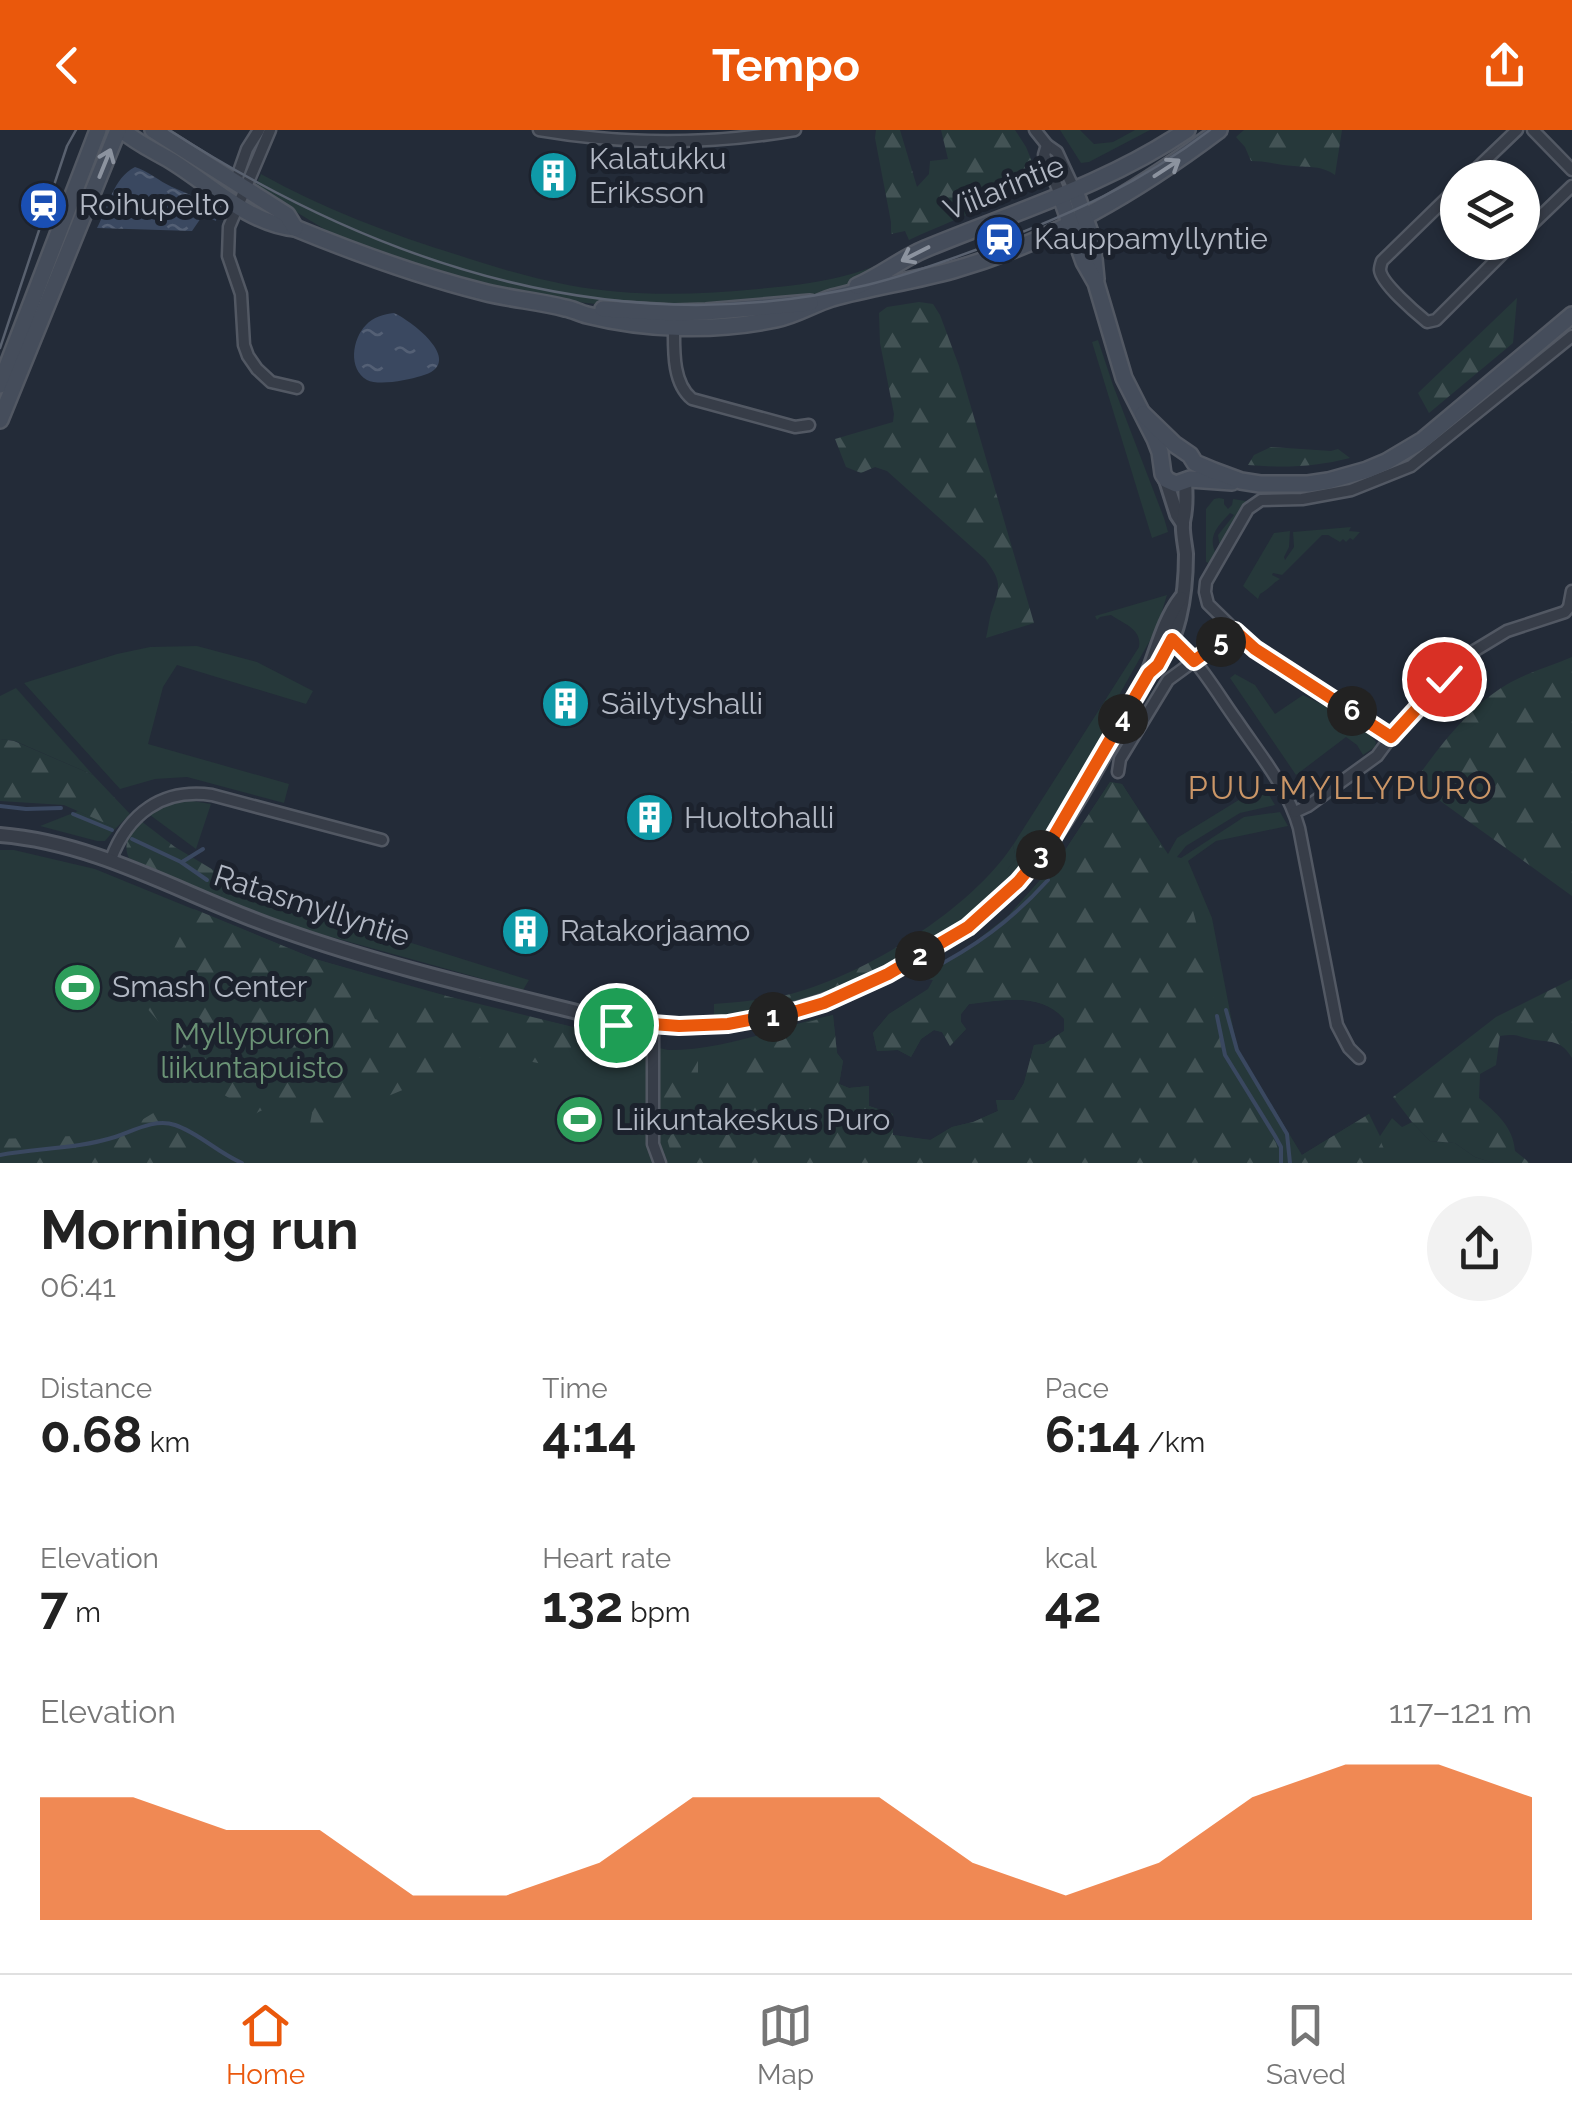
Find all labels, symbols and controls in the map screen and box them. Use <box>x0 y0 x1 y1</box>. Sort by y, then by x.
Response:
icon: back <box>40 38 95 93</box>
icon: share <box>1477 38 1532 93</box>
text: Tempo <box>712 39 860 92</box>
place label: Kalatukku Eriksson <box>589 141 727 210</box>
one-way arrow <box>98 148 116 179</box>
street label: Viilarintie <box>939 148 1069 227</box>
building icon: Kalatukku Eriksson <box>528 150 580 202</box>
one-way arrow <box>1152 157 1181 178</box>
map controls <box>1440 160 1540 260</box>
button: layers <box>1440 160 1540 260</box>
station icon: Roihupelto <box>18 179 70 231</box>
place label: Roihupelto <box>79 187 230 222</box>
station icon: Kauppamyllyntie <box>973 213 1025 265</box>
place label: Kauppamyllyntie <box>1034 221 1268 256</box>
one-way arrow <box>901 246 931 265</box>
pin: 5 <box>1196 617 1246 667</box>
text: 5 <box>1213 625 1229 658</box>
pin <box>1402 637 1487 722</box>
icon: check <box>1417 652 1472 707</box>
building icon: Säilytyshalli <box>540 678 592 730</box>
place label: Säilytyshalli <box>601 686 763 721</box>
pin: 6 <box>1327 686 1377 736</box>
pin: 4 <box>1098 694 1148 744</box>
text: 6 <box>1344 694 1361 727</box>
text: 4 <box>1115 702 1131 735</box>
district label: PUU-MYLLYPURO <box>1188 769 1494 806</box>
building icon: Huoltohalli <box>623 792 675 844</box>
place label: Huoltohalli <box>684 800 834 835</box>
pin: 3 <box>1016 830 1066 880</box>
text: 3 <box>1033 838 1049 871</box>
street label: Ratasmyllyntie <box>210 857 414 954</box>
building icon: Ratakorjaamo <box>499 905 551 957</box>
place label: Ratakorjaamo <box>560 913 750 948</box>
pin: 2 <box>895 931 945 981</box>
text: 2 <box>912 939 928 972</box>
sports icon: Smash Center <box>51 961 103 1013</box>
place label: Smash Center <box>112 969 308 1004</box>
pin <box>574 983 659 1068</box>
pin: 1 <box>748 992 798 1042</box>
icon: arrive <box>589 998 644 1053</box>
text: 1 <box>766 1000 780 1033</box>
park label: Myllypuron liikuntapuisto <box>160 1016 344 1085</box>
sports icon: Liikuntakeskus Puro <box>554 1094 606 1146</box>
place label: Liikuntakeskus Puro <box>615 1102 890 1137</box>
button: share <box>1427 1196 1532 1301</box>
text: Morning run <box>40 1197 359 1262</box>
text: 06:41 <box>40 1267 116 1304</box>
text: Distance <box>40 1372 152 1405</box>
text: Time <box>542 1372 608 1405</box>
text: Pace <box>1045 1372 1109 1405</box>
text: 0.68 <box>40 1405 143 1464</box>
text: 4:14 <box>542 1405 636 1464</box>
text: 6:14 <box>1045 1405 1141 1464</box>
text: km <box>143 1426 190 1459</box>
text: /km <box>1141 1426 1205 1459</box>
text: Elevation <box>40 1542 159 1575</box>
text: Heart rate <box>542 1542 671 1575</box>
text: kcal <box>1045 1542 1097 1575</box>
text: 7 <box>40 1575 68 1634</box>
text: 132 <box>542 1575 623 1634</box>
text: 42 <box>1045 1575 1101 1634</box>
text: m <box>68 1596 101 1629</box>
text: bpm <box>623 1596 691 1629</box>
text: Elevation <box>40 1693 176 1730</box>
text: 117–121 m <box>1389 1693 1532 1730</box>
tab: Home <box>226 1998 305 2091</box>
tab: Map <box>757 1998 814 2091</box>
tab: Saved <box>1266 1998 1346 2091</box>

